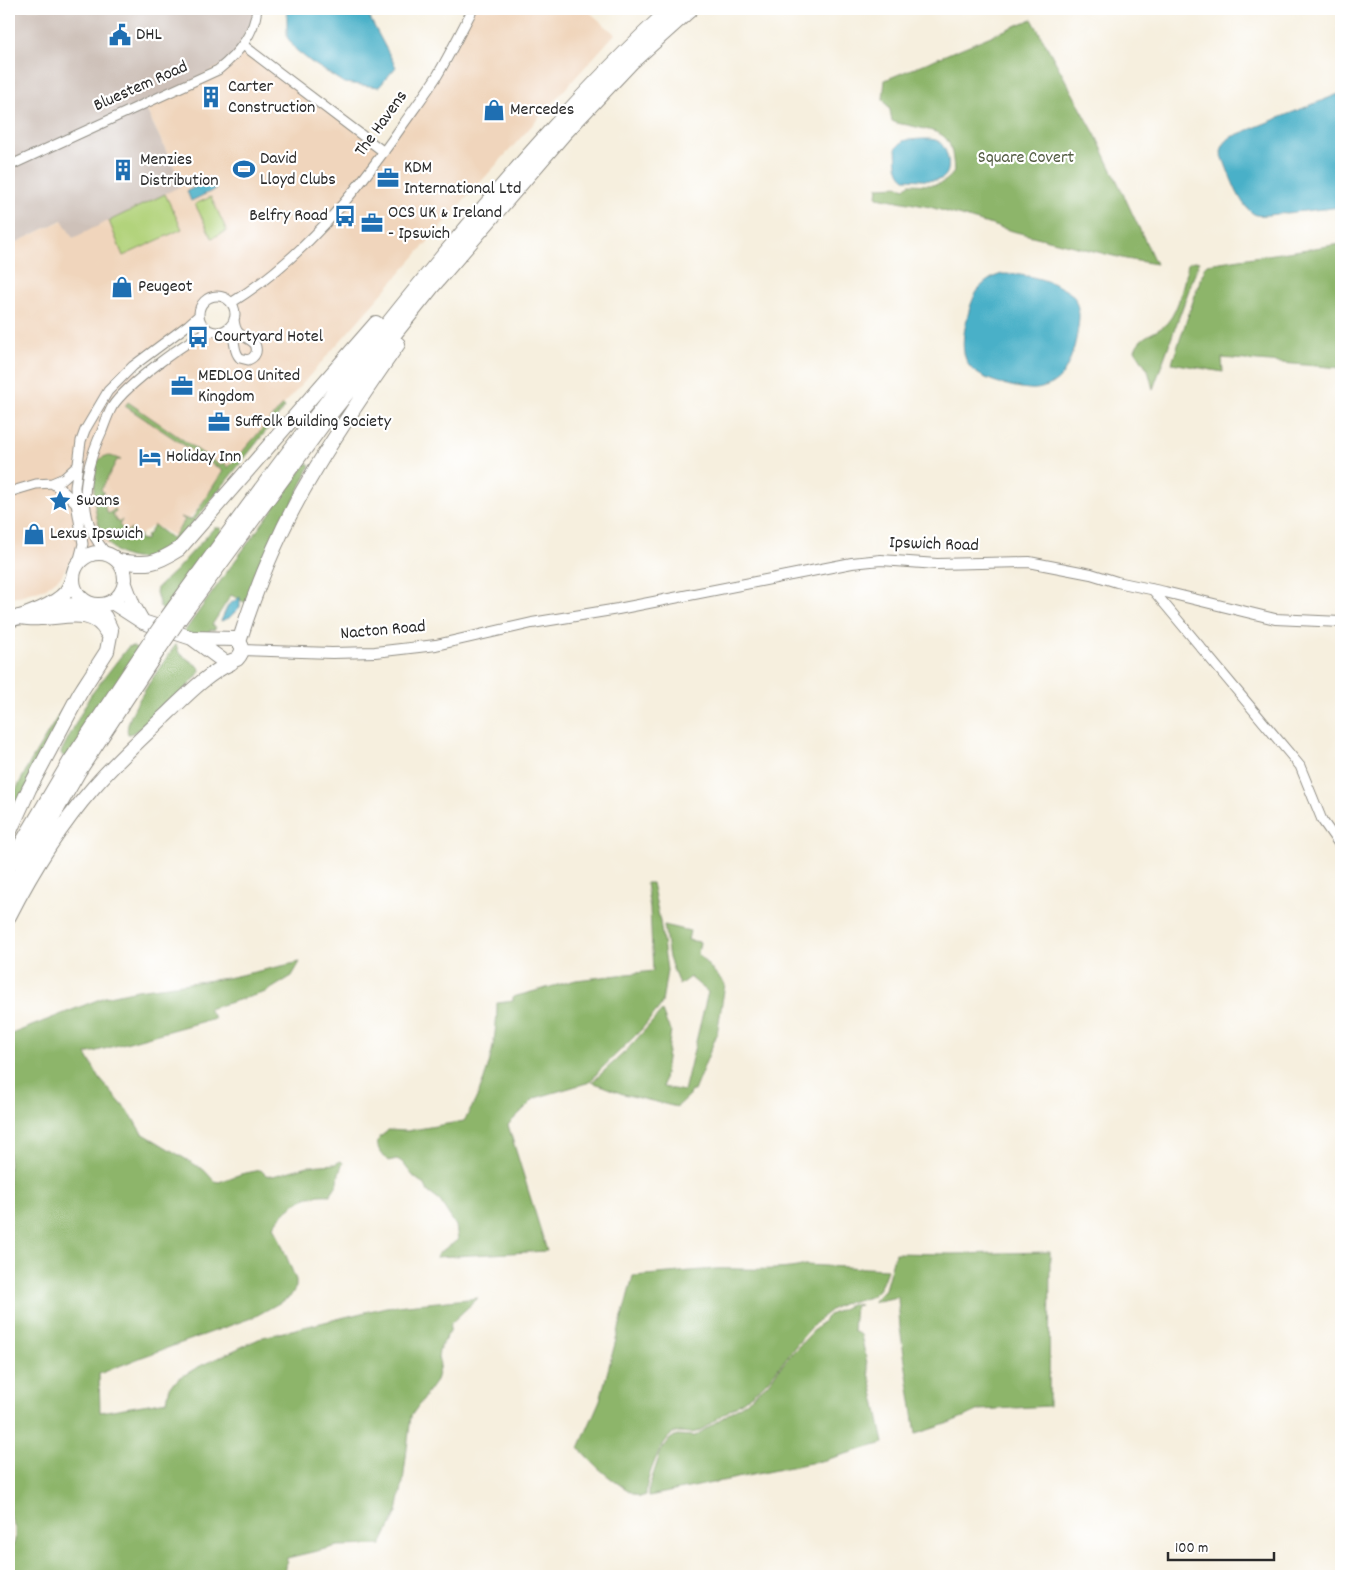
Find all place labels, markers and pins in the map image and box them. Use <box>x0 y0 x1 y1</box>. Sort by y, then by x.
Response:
public building icon: DHL <box>107 22 133 48</box>
place label: DHL <box>136 23 163 48</box>
place label: Carter Construction <box>228 75 315 121</box>
building icon: Carter Construction <box>198 84 224 110</box>
shop icon: Mercedes <box>481 97 507 123</box>
place label: Mercedes <box>510 98 574 123</box>
place label: David Lloyd Clubs <box>260 147 336 193</box>
place label: Menzies Distribution <box>140 148 219 194</box>
sports icon: David Lloyd Clubs <box>231 156 257 182</box>
place label: KDM International Ltd <box>404 156 521 202</box>
building icon: Menzies Distribution <box>110 157 136 183</box>
office icon: KDM International Ltd <box>375 165 401 191</box>
place label: OCS UK & Ireland - Ipswich <box>388 201 502 247</box>
bus stop icon: Belfry Road <box>332 203 358 229</box>
place label: Belfry Road <box>249 204 328 229</box>
office icon: OCS UK & Ireland - Ipswich <box>359 210 385 236</box>
shop icon: Peugeot <box>109 274 135 300</box>
place label: Peugeot <box>138 275 193 300</box>
bus stop icon: Courtyard Hotel <box>185 324 211 350</box>
place label: Courtyard Hotel <box>214 325 324 350</box>
place label: MEDLOG United Kingdom <box>198 364 300 410</box>
office icon: MEDLOG United Kingdom <box>169 373 195 399</box>
office icon: Suffolk Building Society <box>206 409 232 435</box>
place label: Suffolk Building Society <box>235 410 392 435</box>
hotel icon: Holiday Inn <box>137 444 163 470</box>
place label: Holiday Inn <box>166 445 241 470</box>
place icon: Swans <box>47 488 73 514</box>
place label: Swans <box>76 489 120 514</box>
shop icon: Lexus Ipswich <box>21 521 47 547</box>
place label: Lexus Ipswich <box>50 522 143 547</box>

